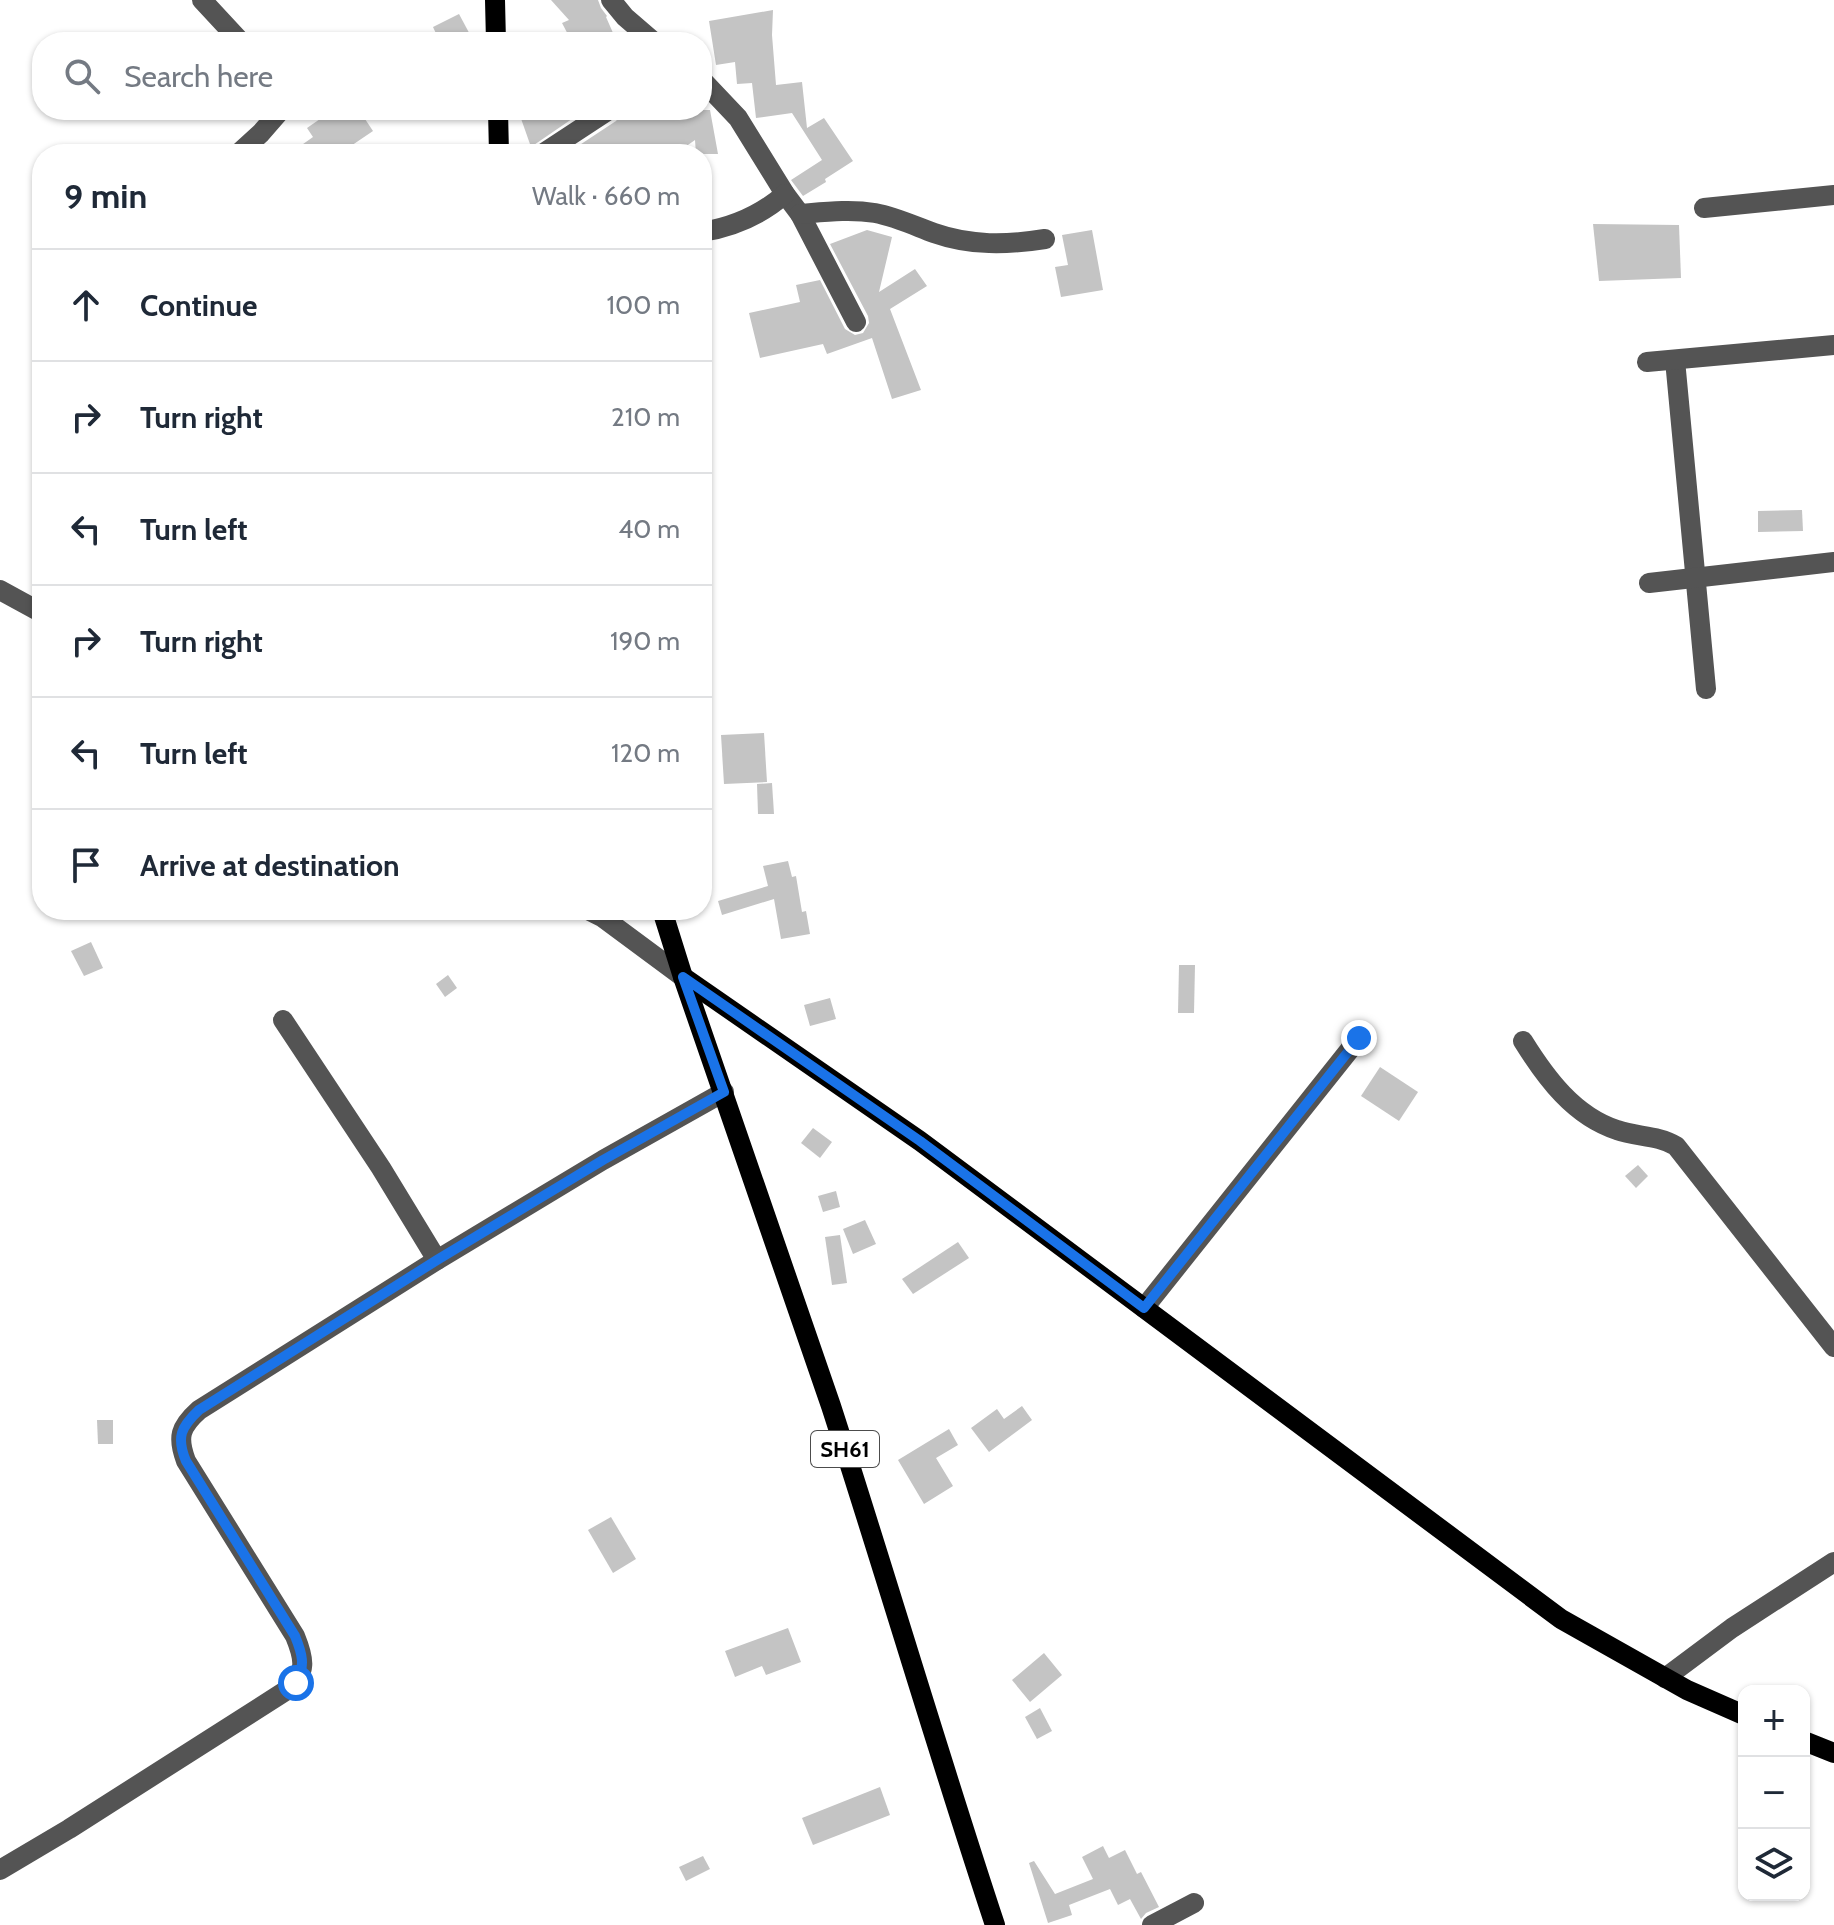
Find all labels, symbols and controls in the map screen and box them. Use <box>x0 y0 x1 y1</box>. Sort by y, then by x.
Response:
search box <box>32 32 712 120</box>
icon: search <box>60 54 104 98</box>
text: Search here <box>124 58 273 95</box>
text: 9 min <box>64 175 147 217</box>
text: Walk · 660 m <box>532 180 680 212</box>
icon: ahead <box>64 283 108 327</box>
text: Continue <box>140 287 257 324</box>
text: 100 m <box>607 289 680 321</box>
icon: right <box>64 395 108 439</box>
text: Turn right <box>140 399 263 436</box>
text: 210 m <box>611 401 680 433</box>
icon: left <box>64 507 108 551</box>
text: Turn left <box>140 511 248 548</box>
text: 40 m <box>618 513 680 545</box>
icon: right <box>64 619 108 663</box>
text: Turn right <box>140 623 263 660</box>
text: 190 m <box>610 625 680 657</box>
icon: left <box>64 731 108 775</box>
text: Turn left <box>140 735 248 772</box>
text: 120 m <box>611 737 680 769</box>
icon: arrive <box>64 843 108 887</box>
text: Arrive at destination <box>140 847 400 884</box>
route end <box>1341 1020 1377 1056</box>
road number: SH61 <box>811 1431 879 1467</box>
route start <box>278 1665 314 1701</box>
map controls <box>1738 1685 1810 1901</box>
button: + <box>1738 1685 1810 1757</box>
button: − <box>1738 1757 1810 1829</box>
button: layers <box>1738 1829 1810 1901</box>

